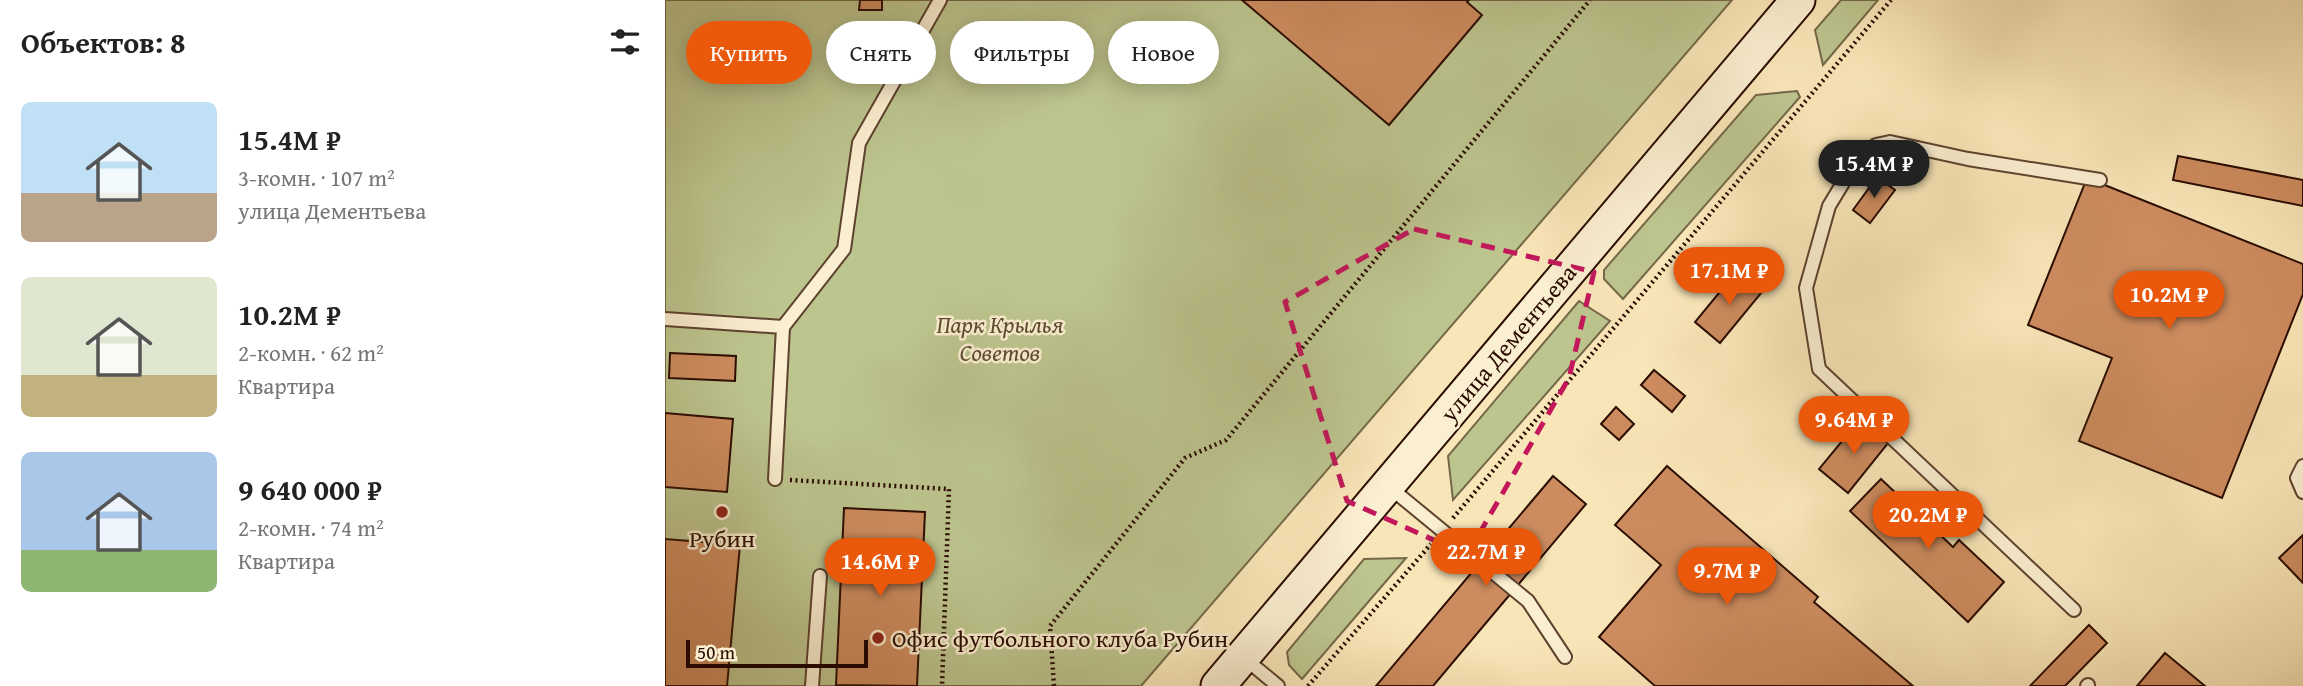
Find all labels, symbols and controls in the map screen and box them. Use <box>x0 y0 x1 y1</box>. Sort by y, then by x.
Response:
text: Объектов: 8 <box>21 20 185 64</box>
chip: Купить <box>686 21 812 84</box>
chip: Снять <box>826 21 936 84</box>
chip: Фильтры <box>950 21 1094 84</box>
chip: Новое <box>1108 21 1219 84</box>
icon: filters <box>606 23 644 61</box>
text: 15.4M ₽ <box>238 117 341 161</box>
icon: home <box>77 130 161 214</box>
pin: 15.4M ₽ <box>1809 140 1939 200</box>
text: 15.4M ₽ <box>1834 146 1914 179</box>
text: 3-комн. · 107 m² <box>238 161 395 194</box>
text: улица Дементьева <box>238 194 426 227</box>
pin: 17.1M ₽ <box>1664 247 1794 307</box>
text: 17.1M ₽ <box>1689 253 1769 286</box>
street label: улица Дементьева <box>1431 256 1585 430</box>
pin: 10.2M ₽ <box>2104 272 2234 331</box>
text: 10.2M ₽ <box>2129 277 2209 310</box>
text: 10.2M ₽ <box>238 292 341 336</box>
icon: home <box>77 305 161 389</box>
park label: Парк Крылья Советов <box>937 307 1064 370</box>
text: 2-комн. · 62 m² <box>238 336 384 369</box>
text: Квартира <box>238 369 335 402</box>
pin: 9.64M ₽ <box>1789 396 1919 456</box>
text: 9.64M ₽ <box>1814 402 1894 435</box>
text: 9 640 000 ₽ <box>238 467 382 511</box>
icon: home <box>77 480 161 564</box>
pin: 20.2M ₽ <box>1863 491 1993 551</box>
text: 20.2M ₽ <box>1888 497 1968 530</box>
marker: Рубин <box>714 504 730 520</box>
text: 2-комн. · 74 m² <box>238 511 384 544</box>
place label: Рубин <box>689 521 755 556</box>
pin: 22.7M ₽ <box>1421 528 1551 588</box>
text: 22.7M ₽ <box>1446 534 1526 567</box>
pin: 14.6M ₽ <box>815 538 945 598</box>
text: Квартира <box>238 544 335 577</box>
text: 14.6M ₽ <box>840 544 920 577</box>
pin: 9.7M ₽ <box>1670 548 1784 607</box>
text: 9.7M ₽ <box>1693 553 1761 586</box>
place label: Офис футбольного клуба Рубин <box>892 621 1228 656</box>
marker: Офис футбольного клуба Рубин <box>870 630 886 646</box>
scale bar <box>686 637 868 669</box>
text: 50 m <box>697 638 735 666</box>

